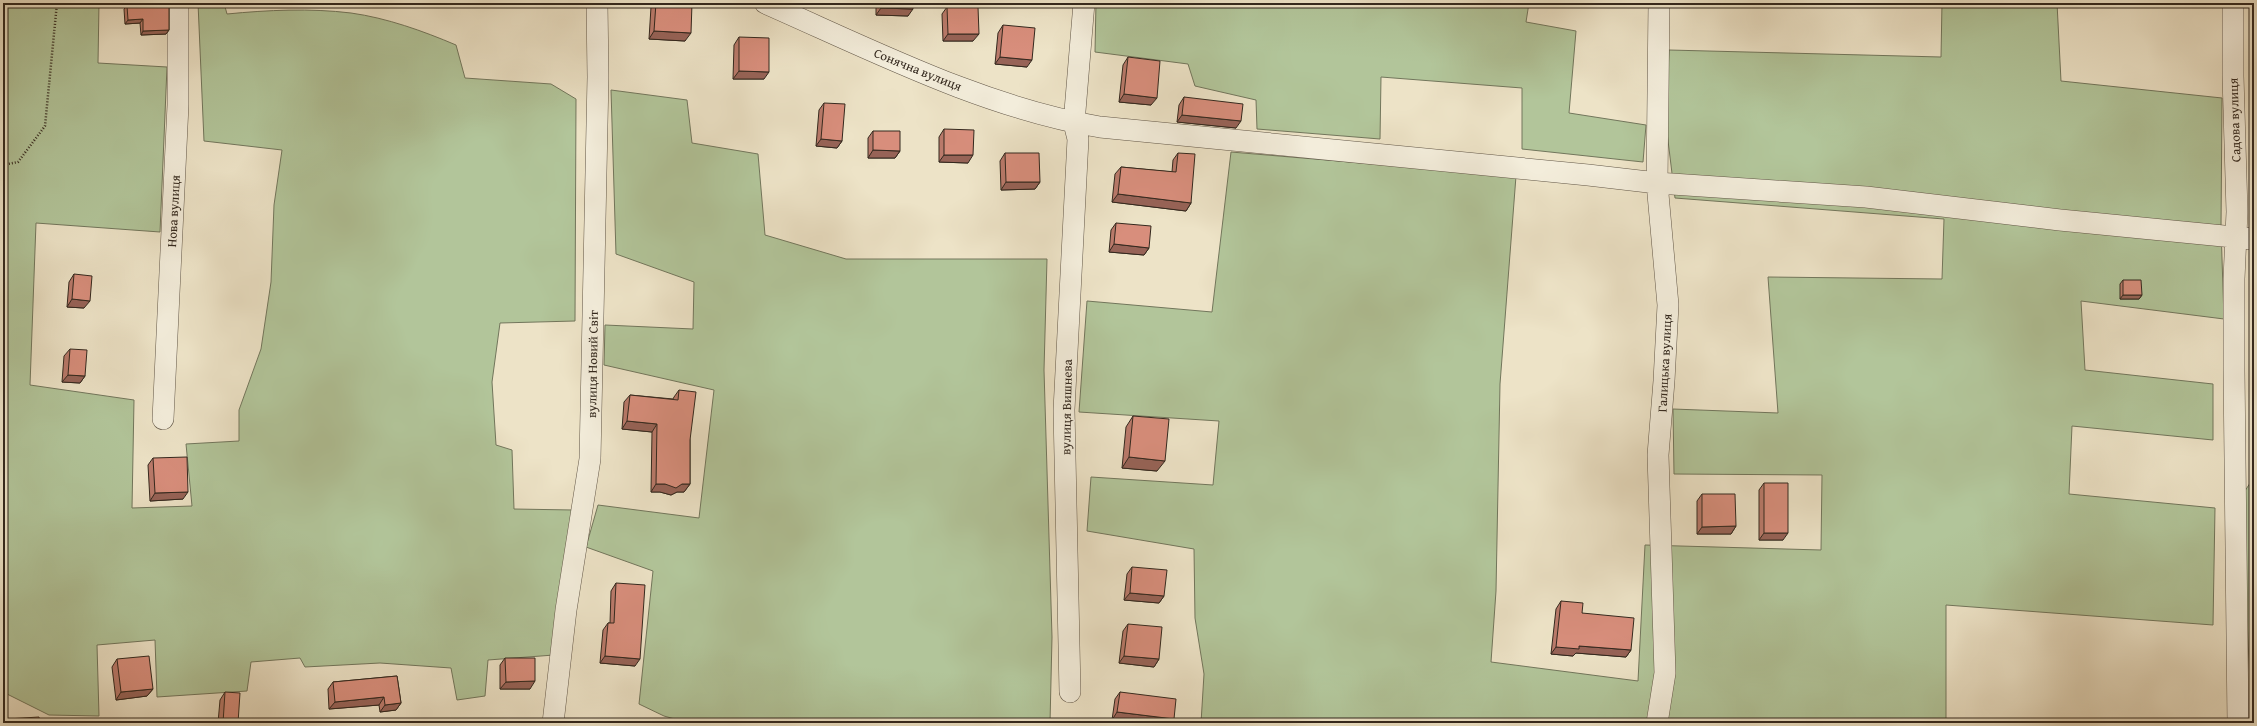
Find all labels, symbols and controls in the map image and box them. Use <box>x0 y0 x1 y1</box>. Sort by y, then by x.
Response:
street label: Сонячна вулиця <box>871 43 965 96</box>
street label: Садова вулиця <box>2224 77 2245 162</box>
street label: Нова вулиця <box>162 174 185 248</box>
street label: вулиця Новий Світ <box>582 309 603 418</box>
street label: Галицька вулиця <box>1652 313 1677 413</box>
street label: вулиця Вишнева <box>1056 358 1077 455</box>

